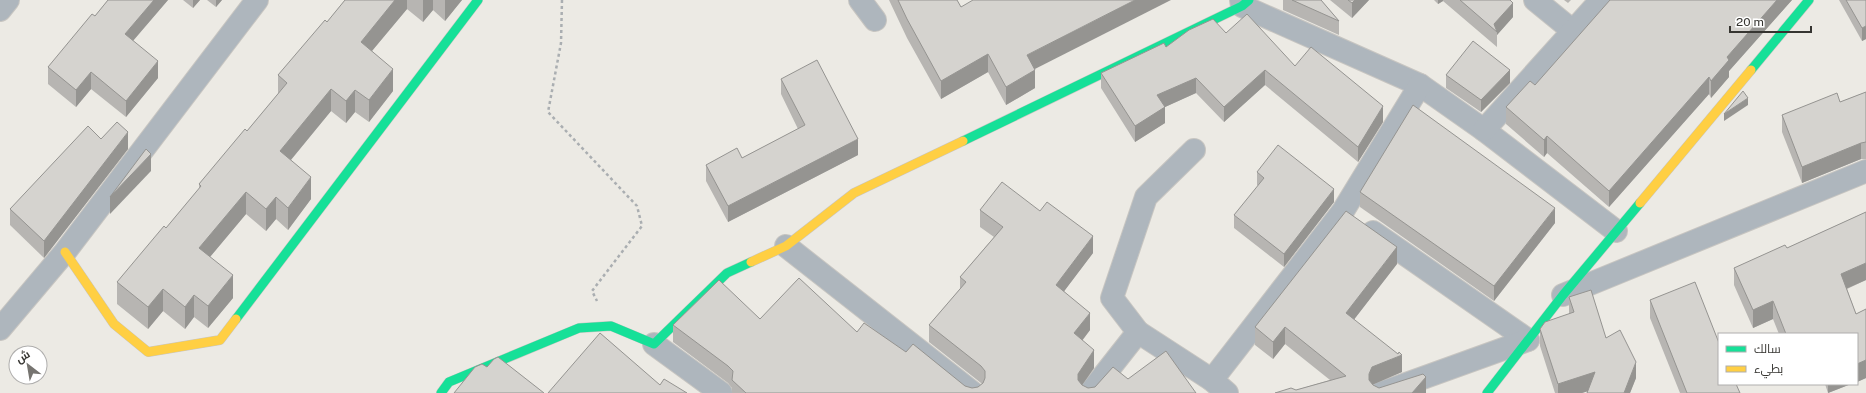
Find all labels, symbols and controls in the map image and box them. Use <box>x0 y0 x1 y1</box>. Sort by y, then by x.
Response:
scale bar <box>1730 8 1811 34</box>
text: 20 m <box>1736 15 1764 29</box>
legend <box>1718 333 1858 385</box>
text: سالك <box>1754 342 1781 356</box>
north arrow <box>8 345 48 385</box>
text: ش <box>14 348 33 366</box>
text: بطيء <box>1754 362 1783 379</box>

